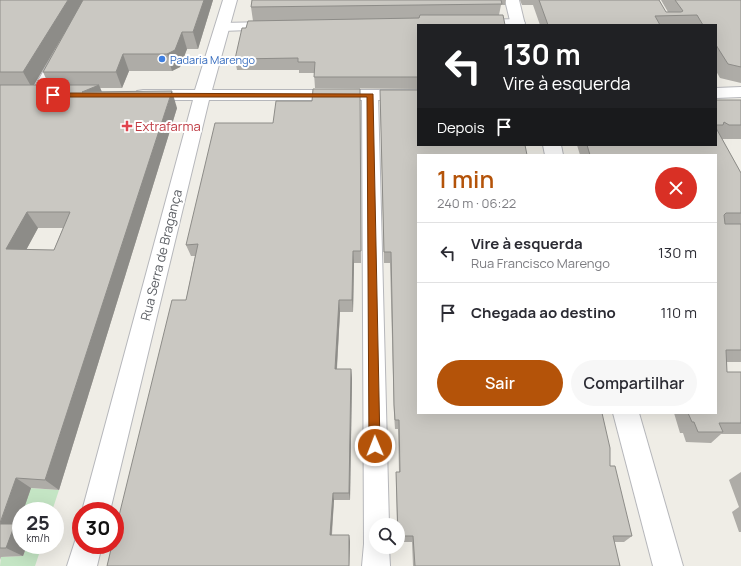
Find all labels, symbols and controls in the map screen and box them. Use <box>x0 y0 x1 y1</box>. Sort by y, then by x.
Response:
text: 130 m <box>503 35 581 73</box>
icon: left <box>437 40 489 92</box>
place label: Padaria Marengo <box>170 52 255 67</box>
marker: Padaria Marengo <box>157 54 167 64</box>
text: Vire à esquerda <box>503 71 631 95</box>
pin <box>36 78 70 112</box>
icon: arrive <box>42 84 64 106</box>
icon: arrive <box>493 116 515 138</box>
place label: Extrafarma <box>135 117 201 135</box>
text: Depois <box>437 117 485 138</box>
marker: Extrafarma <box>122 121 132 131</box>
text: 1 min <box>437 162 494 195</box>
button: close <box>655 167 697 209</box>
street label: Rua Serra de Bragança <box>136 187 186 323</box>
text: 240 m · 06:22 <box>437 194 516 212</box>
text: Vire à esquerda <box>471 233 583 254</box>
icon: left <box>437 242 459 264</box>
text: 130 m <box>658 242 697 263</box>
text: Rua Francisco Marengo <box>471 254 610 272</box>
icon: arrive <box>437 302 459 324</box>
text: Chegada ao destino <box>471 302 616 323</box>
text: 110 m <box>660 302 697 323</box>
button: Sair <box>437 360 563 406</box>
button: Compartilhar <box>571 360 697 406</box>
position arrow <box>354 425 396 467</box>
speed limit sign: 30 <box>72 502 124 554</box>
text: 25 <box>26 509 50 536</box>
map controls <box>369 518 405 554</box>
button: search <box>369 518 405 554</box>
text: km/h <box>26 531 50 545</box>

